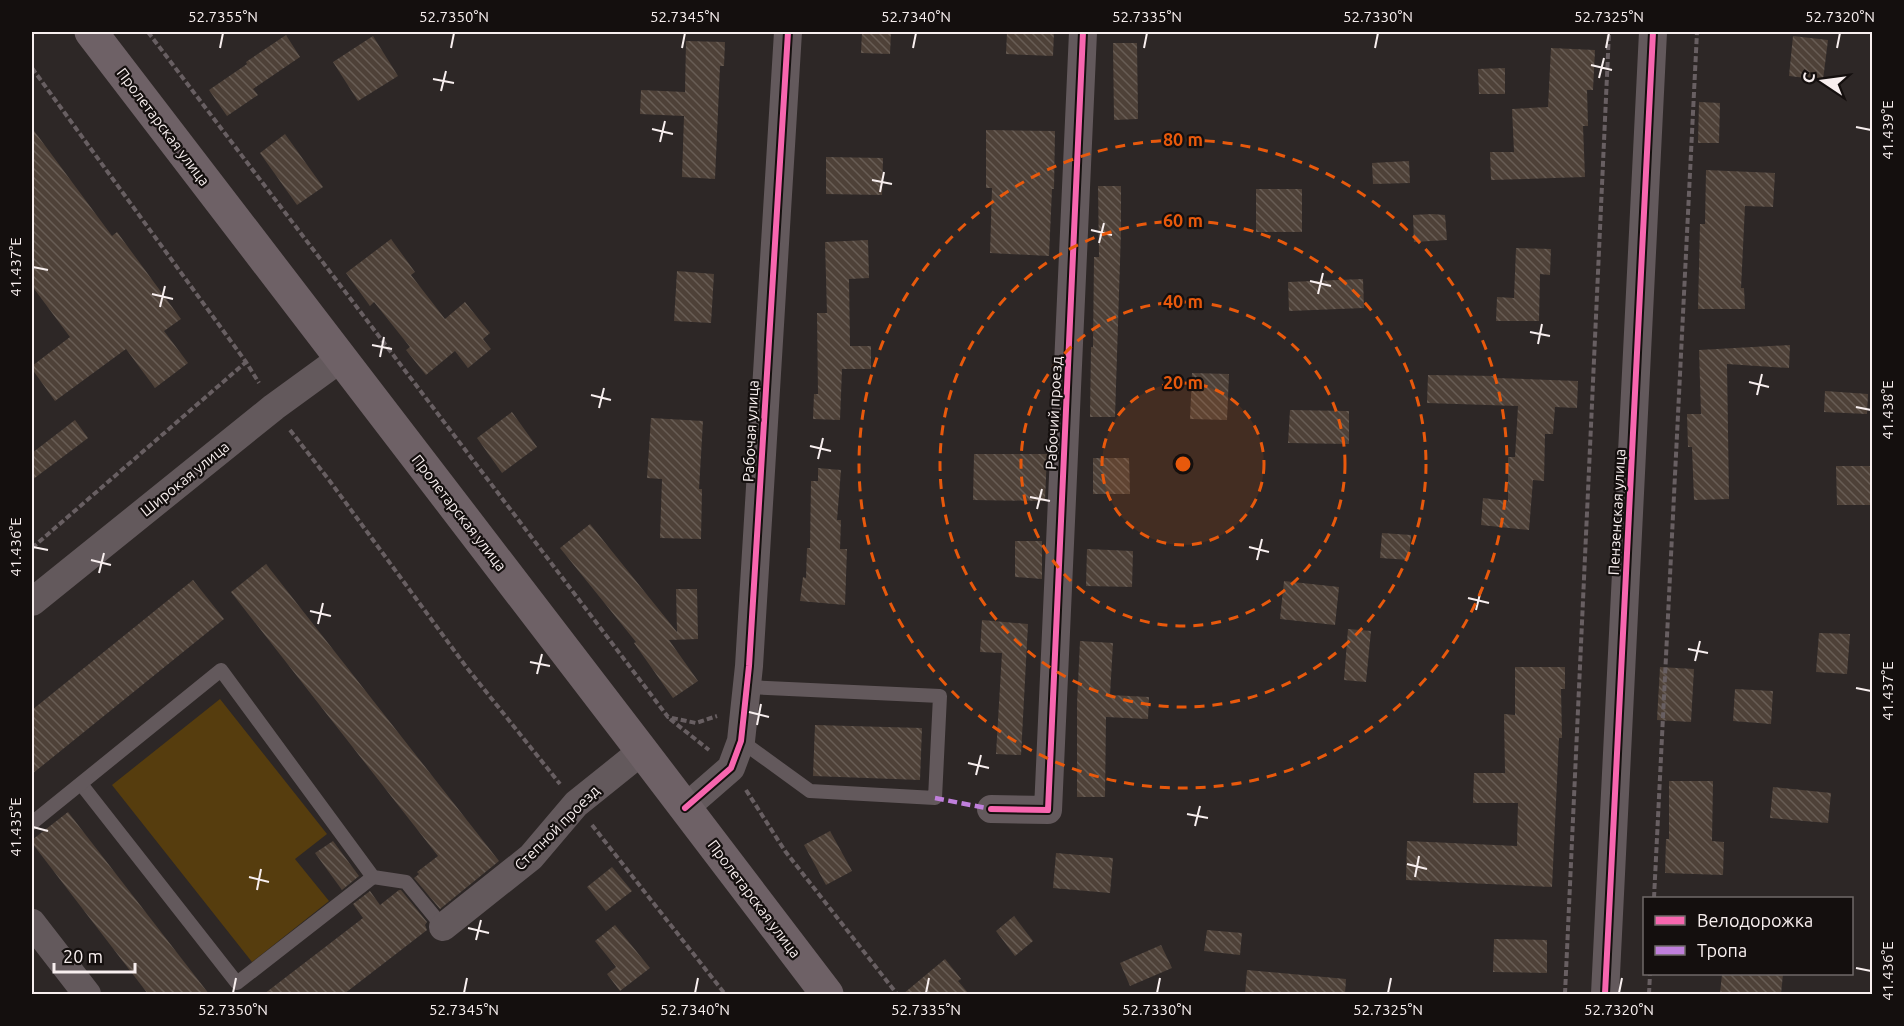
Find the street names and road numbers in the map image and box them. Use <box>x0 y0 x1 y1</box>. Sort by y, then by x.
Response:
street label: Пролетарская улица <box>114 64 213 189</box>
street label: Рабочий проезд <box>1042 356 1065 470</box>
street label: Рабочая улица <box>739 379 762 482</box>
street label: Широкая улица <box>137 438 232 520</box>
street label: Пензенская улица <box>1605 448 1628 576</box>
street label: Пролетарская улица <box>409 451 510 574</box>
street label: Степной проезд <box>511 782 603 874</box>
street label: Пролетарская улица <box>705 836 804 961</box>

